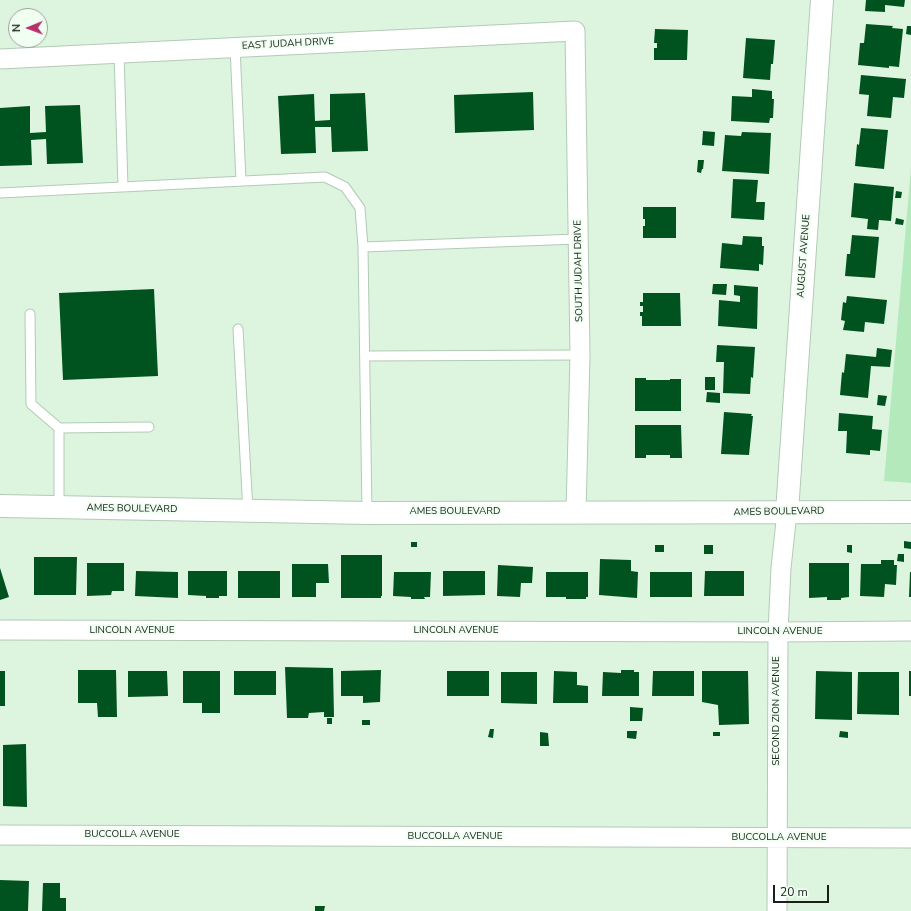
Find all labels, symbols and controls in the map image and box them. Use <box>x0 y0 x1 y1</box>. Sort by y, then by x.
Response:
north arrow <box>8 8 48 48</box>
text: N <box>9 24 24 32</box>
street label: EAST JUDAH DRIVE <box>242 36 334 52</box>
street label: AUGUST AVENUE <box>795 214 813 298</box>
street label: SOUTH JUDAH DRIVE <box>572 220 586 322</box>
street label: AMES BOULEVARD <box>86 502 178 516</box>
street label: AMES BOULEVARD <box>733 505 825 519</box>
street label: AMES BOULEVARD <box>410 506 500 518</box>
street label: LINCOLN AVENUE <box>90 625 174 637</box>
street label: LINCOLN AVENUE <box>414 625 498 637</box>
street label: LINCOLN AVENUE <box>738 626 822 638</box>
street label: SECOND ZION AVENUE <box>771 656 783 766</box>
street label: BUCCOLLA AVENUE <box>84 829 180 841</box>
street label: BUCCOLLA AVENUE <box>407 831 503 843</box>
street label: BUCCOLLA AVENUE <box>731 832 827 844</box>
scale bar <box>775 877 831 903</box>
text: 20 m <box>780 884 808 900</box>

